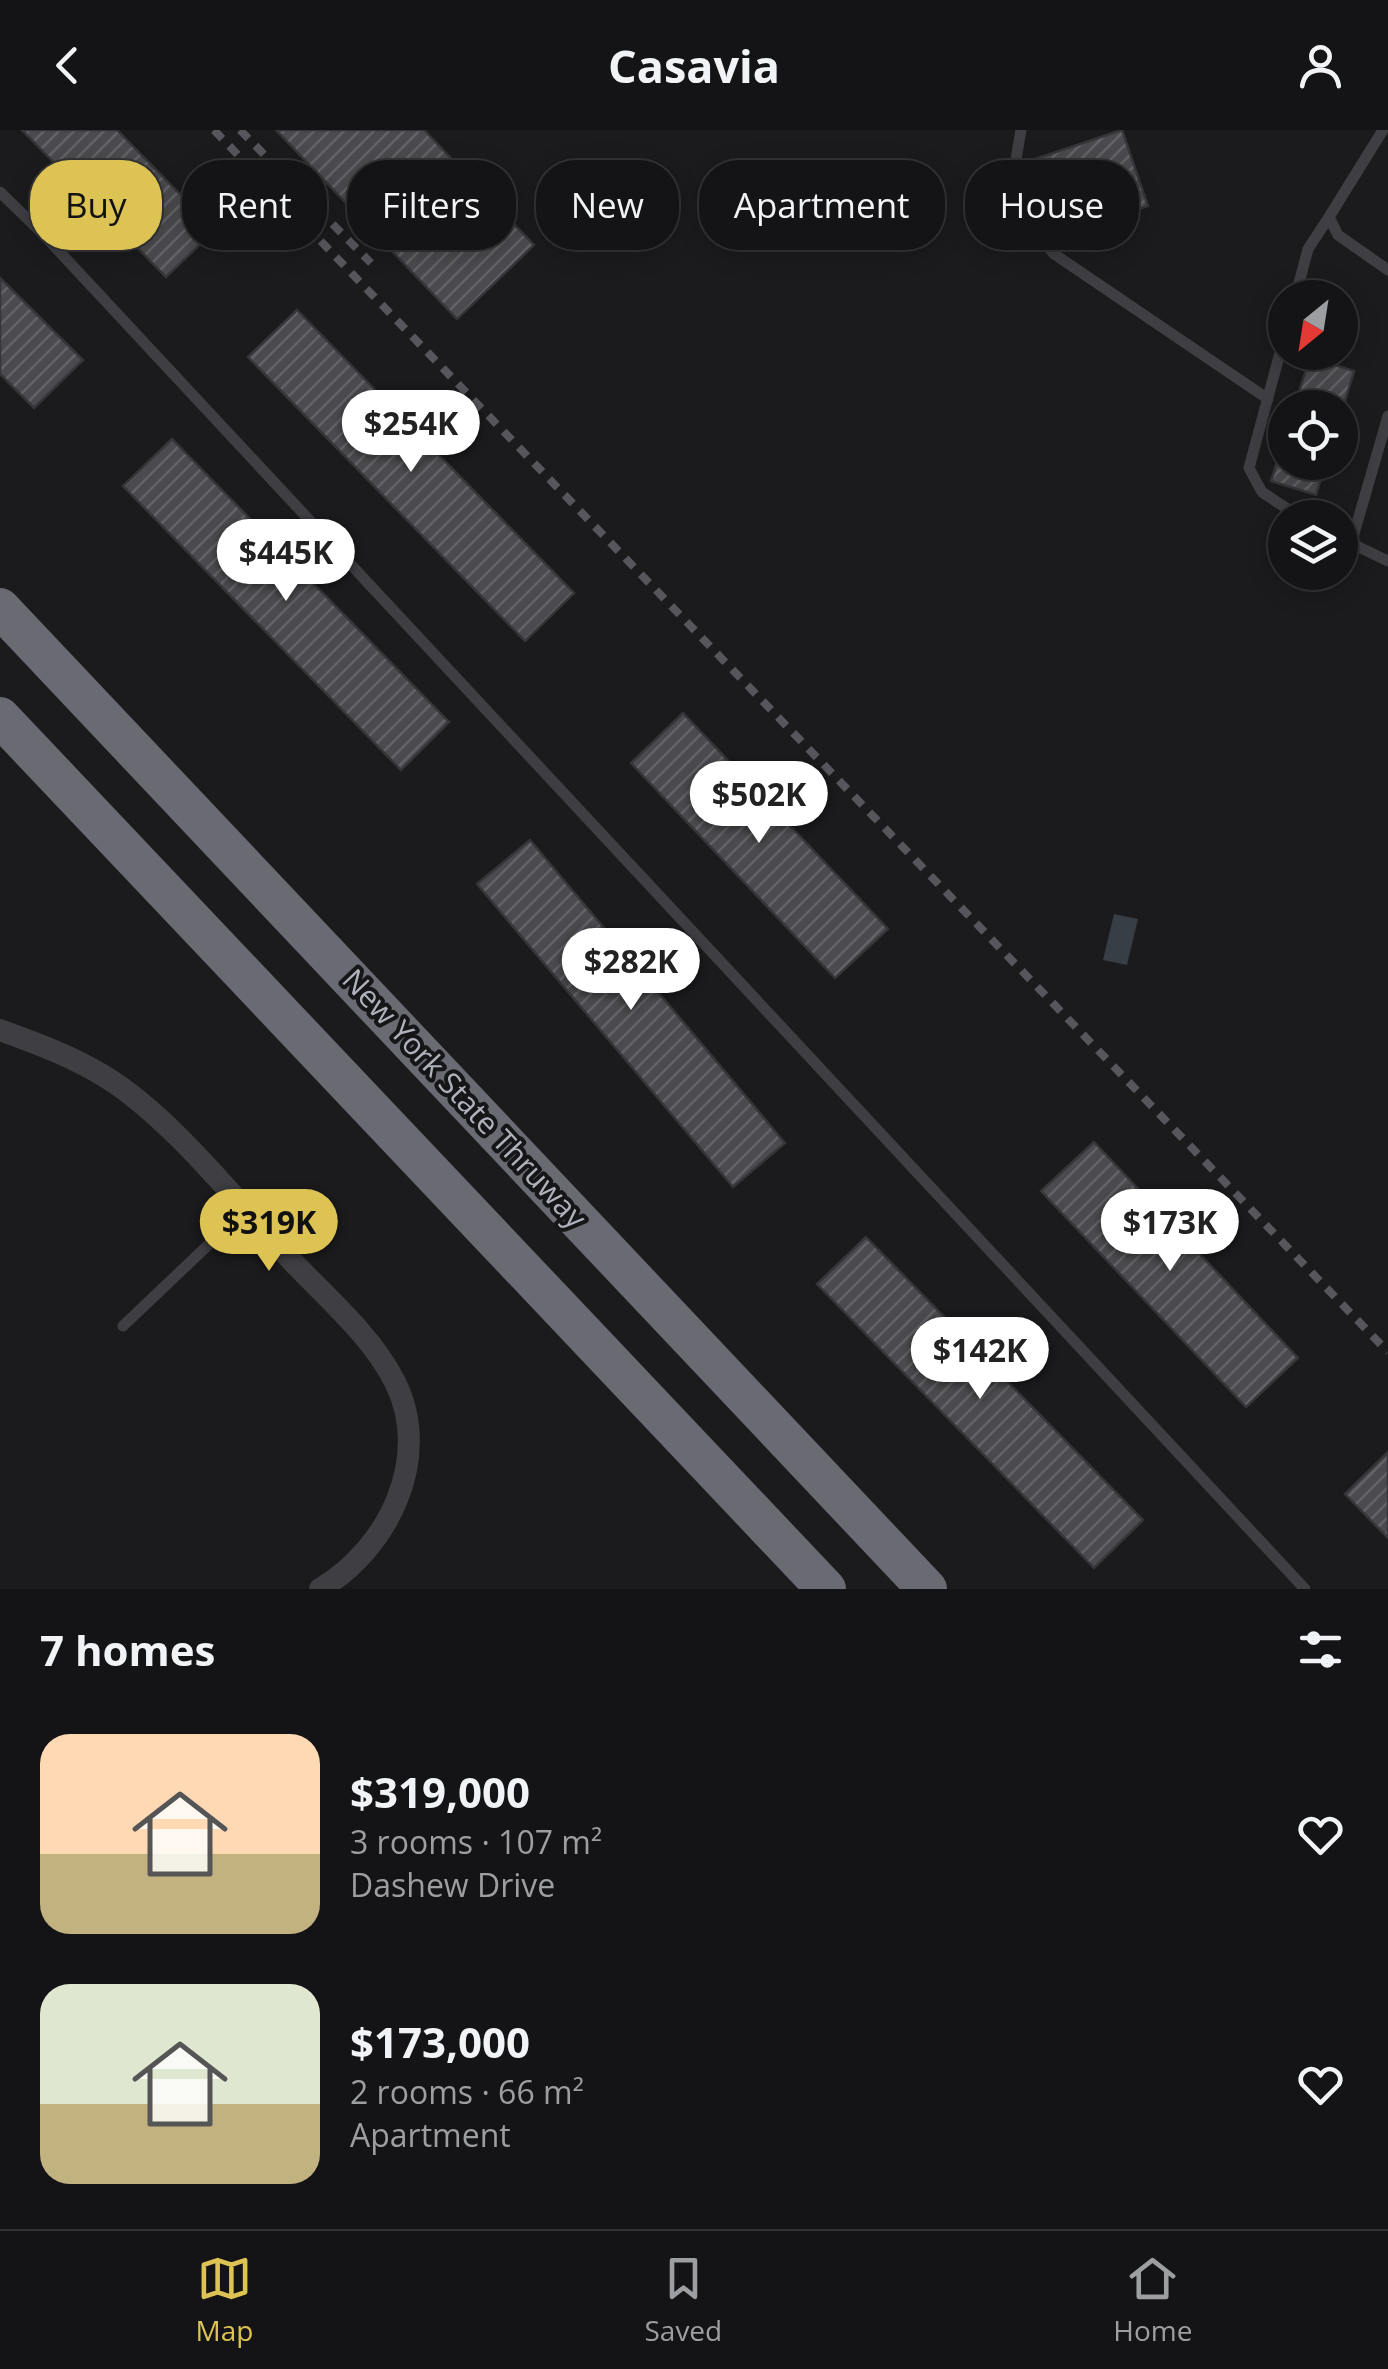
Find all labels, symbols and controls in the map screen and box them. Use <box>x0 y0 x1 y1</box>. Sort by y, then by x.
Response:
text: Casavia <box>608 35 780 96</box>
icon: back <box>40 38 95 93</box>
icon: person <box>1293 38 1348 93</box>
chip: Buy <box>30 160 162 250</box>
chip: Rent <box>182 160 327 250</box>
chip: Filters <box>347 160 516 250</box>
chip: New <box>536 160 679 250</box>
chip: Apartment <box>699 160 945 250</box>
chip: House <box>965 160 1139 250</box>
north arrow <box>1268 280 1358 370</box>
map controls <box>1268 280 1358 590</box>
pin: $254K <box>341 390 481 475</box>
button: locate <box>1268 390 1358 480</box>
text: $254K <box>364 401 458 444</box>
button: layers <box>1268 500 1358 590</box>
pin: $445K <box>216 519 356 604</box>
text: $445K <box>239 530 333 573</box>
pin: $502K <box>689 761 829 846</box>
text: $502K <box>712 772 806 815</box>
pin: $282K <box>561 928 701 1013</box>
text: $282K <box>584 939 678 982</box>
street label: New York State Thruway <box>334 959 597 1237</box>
pin: $319K <box>199 1189 339 1274</box>
pin: $173K <box>1100 1189 1240 1274</box>
text: $319K <box>222 1200 316 1243</box>
text: $173K <box>1123 1200 1217 1243</box>
pin: $142K <box>910 1317 1050 1402</box>
text: $142K <box>933 1328 1027 1371</box>
text: 7 homes <box>40 1621 215 1678</box>
icon: filters <box>1293 1622 1348 1677</box>
text: $319,000 <box>350 1763 530 1820</box>
icon: home <box>120 1774 240 1894</box>
icon: heart <box>1293 1807 1348 1862</box>
text: 3 rooms · 107 m² <box>350 1820 602 1863</box>
text: Dashew Drive <box>350 1863 555 1906</box>
text: $173,000 <box>350 2013 530 2070</box>
icon: home <box>120 2024 240 2144</box>
icon: heart <box>1293 2057 1348 2112</box>
text: 2 rooms · 66 m² <box>350 2070 584 2113</box>
text: Apartment <box>350 2113 511 2156</box>
tab: Map <box>196 2251 253 2349</box>
tab: Saved <box>644 2251 722 2349</box>
tab: Home <box>1113 2251 1192 2349</box>

